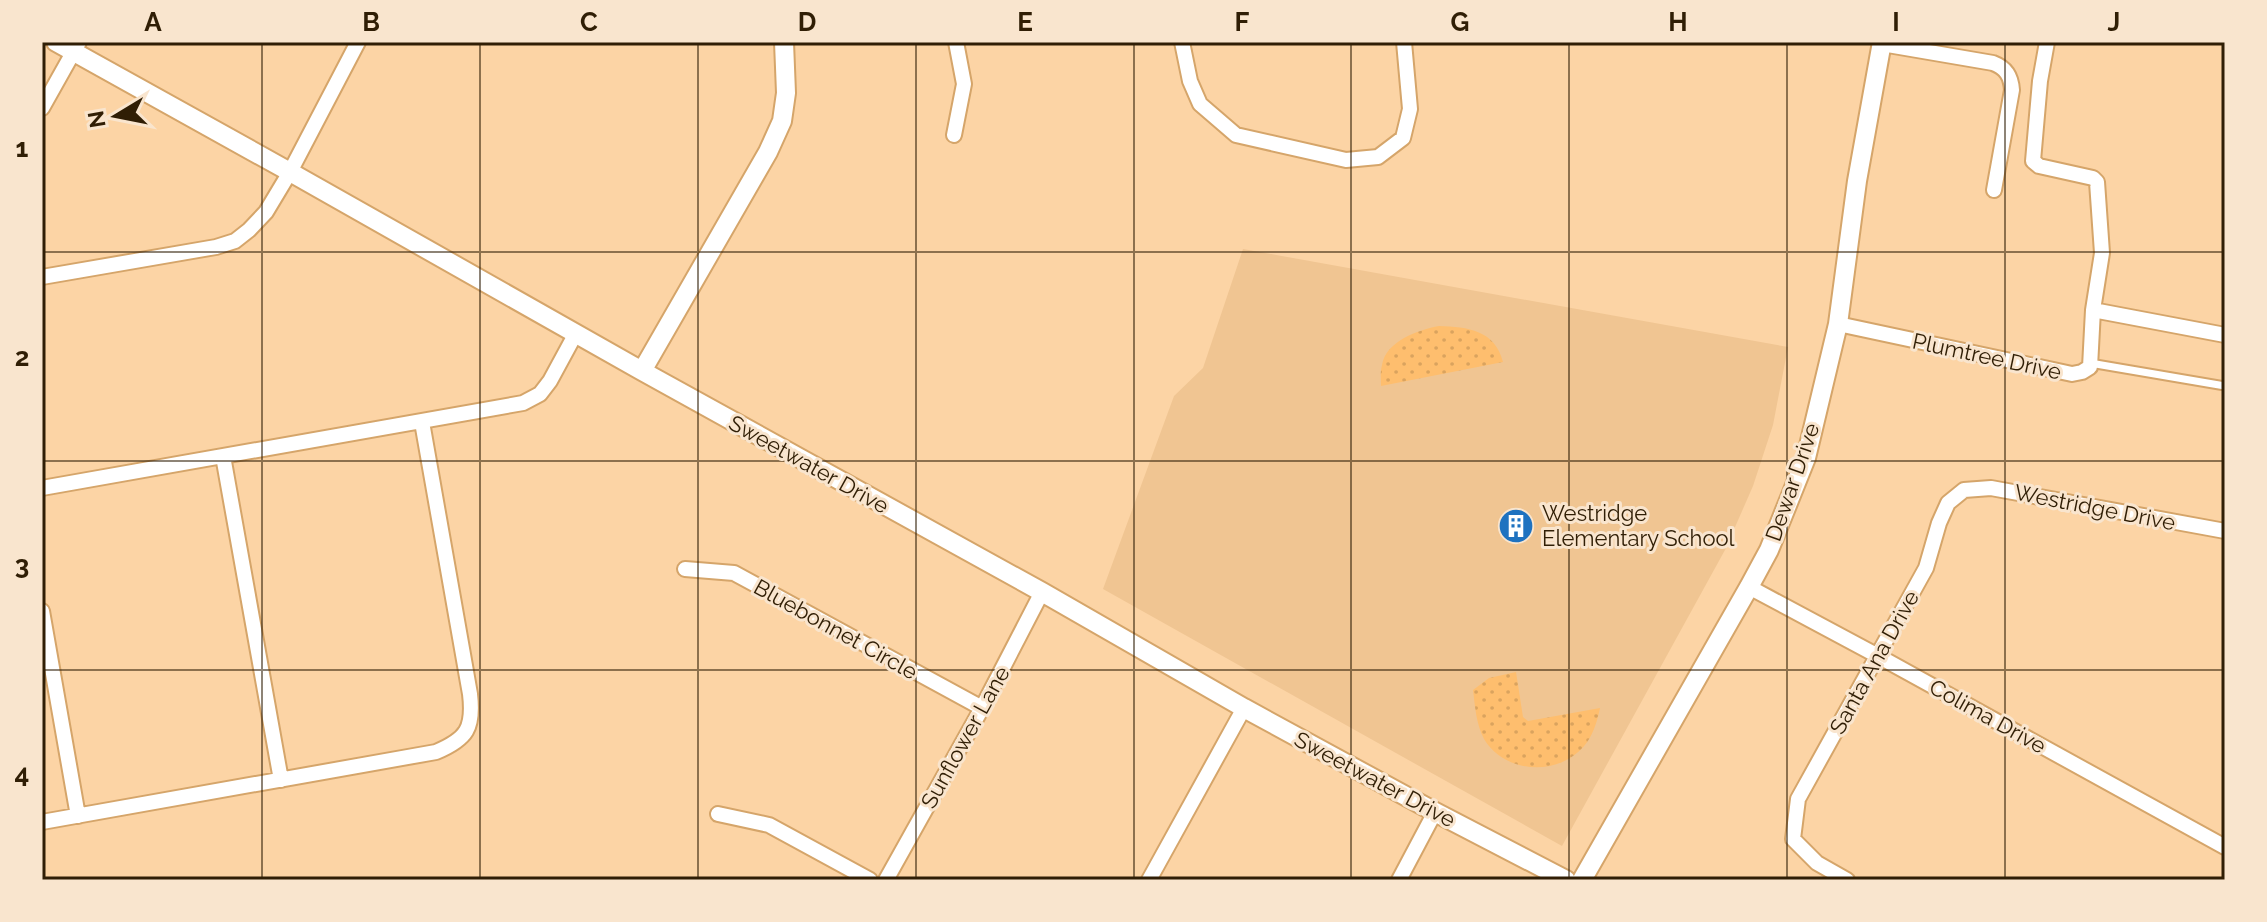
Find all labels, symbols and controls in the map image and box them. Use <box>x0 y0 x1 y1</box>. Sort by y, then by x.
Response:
text: A <box>144 7 162 37</box>
text: B <box>362 7 380 37</box>
text: C <box>580 7 598 37</box>
text: D <box>798 7 816 37</box>
text: E <box>1017 7 1033 37</box>
text: F <box>1235 7 1250 37</box>
text: G <box>1451 7 1469 37</box>
text: H <box>1668 7 1688 37</box>
text: I <box>1892 7 1900 37</box>
text: J <box>2108 7 2120 37</box>
north arrow <box>76 76 156 156</box>
text: N <box>82 109 111 130</box>
text: 1 <box>16 133 29 163</box>
street label: Plumtree Drive <box>1910 328 2064 384</box>
text: 2 <box>15 342 29 372</box>
street label: Sweetwater Drive <box>725 409 893 519</box>
street label: Dewar Drive <box>1760 419 1824 544</box>
street label: Westridge Drive <box>2012 479 2178 535</box>
place label: Westridge Elementary School <box>1542 500 1735 551</box>
building icon: Westridge Elementary School <box>1497 507 1535 545</box>
text: 3 <box>15 550 29 580</box>
street label: Bluebonnet Circle <box>750 573 922 685</box>
street label: Santa Ana Drive <box>1824 586 1924 738</box>
street label: Sunflower Lane <box>915 661 1015 813</box>
street label: Colima Drive <box>1925 673 2051 759</box>
street label: Sweetwater Drive <box>1290 726 1460 832</box>
text: 4 <box>15 759 29 789</box>

